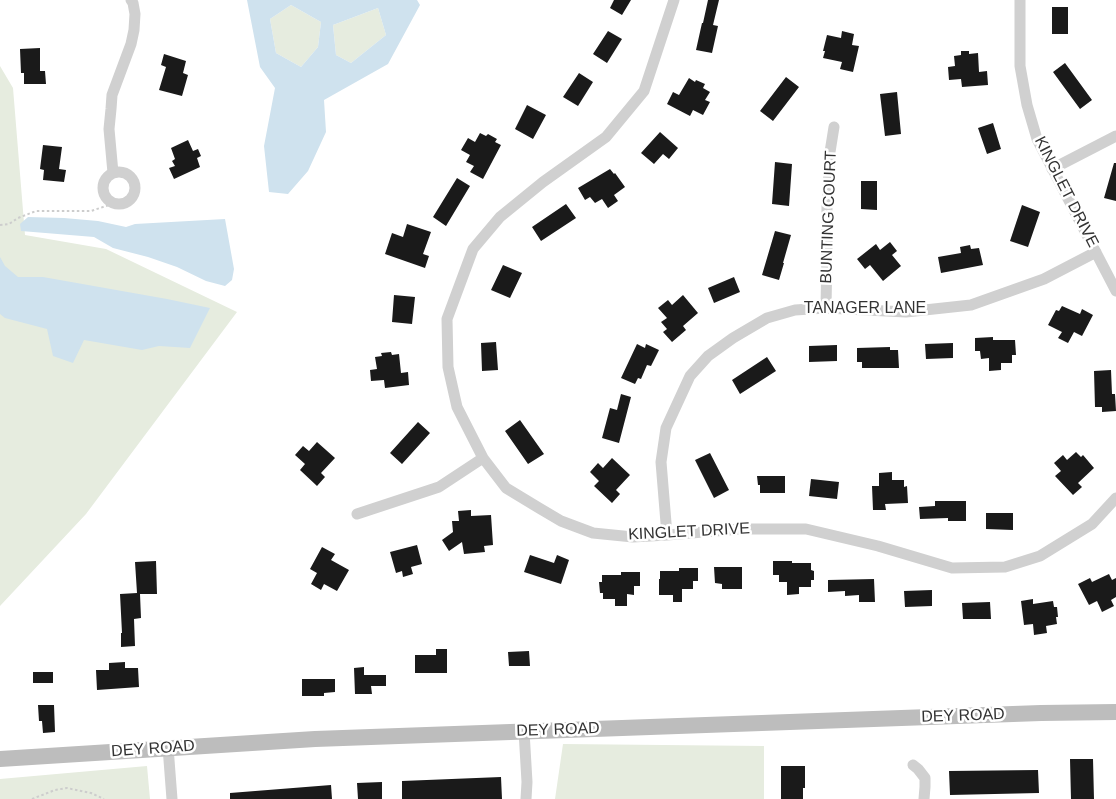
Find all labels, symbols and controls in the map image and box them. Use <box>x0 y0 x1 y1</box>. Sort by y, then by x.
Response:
street label: KINGLET DRIVE <box>1030 133 1102 251</box>
street label: BUNTING COURT <box>817 150 841 284</box>
street label: TANAGER LANE <box>804 299 926 319</box>
street label: KINGLET DRIVE <box>628 519 750 545</box>
street label: DEY ROAD <box>921 705 1005 727</box>
street label: DEY ROAD <box>516 719 600 741</box>
street label: DEY ROAD <box>111 737 195 761</box>

